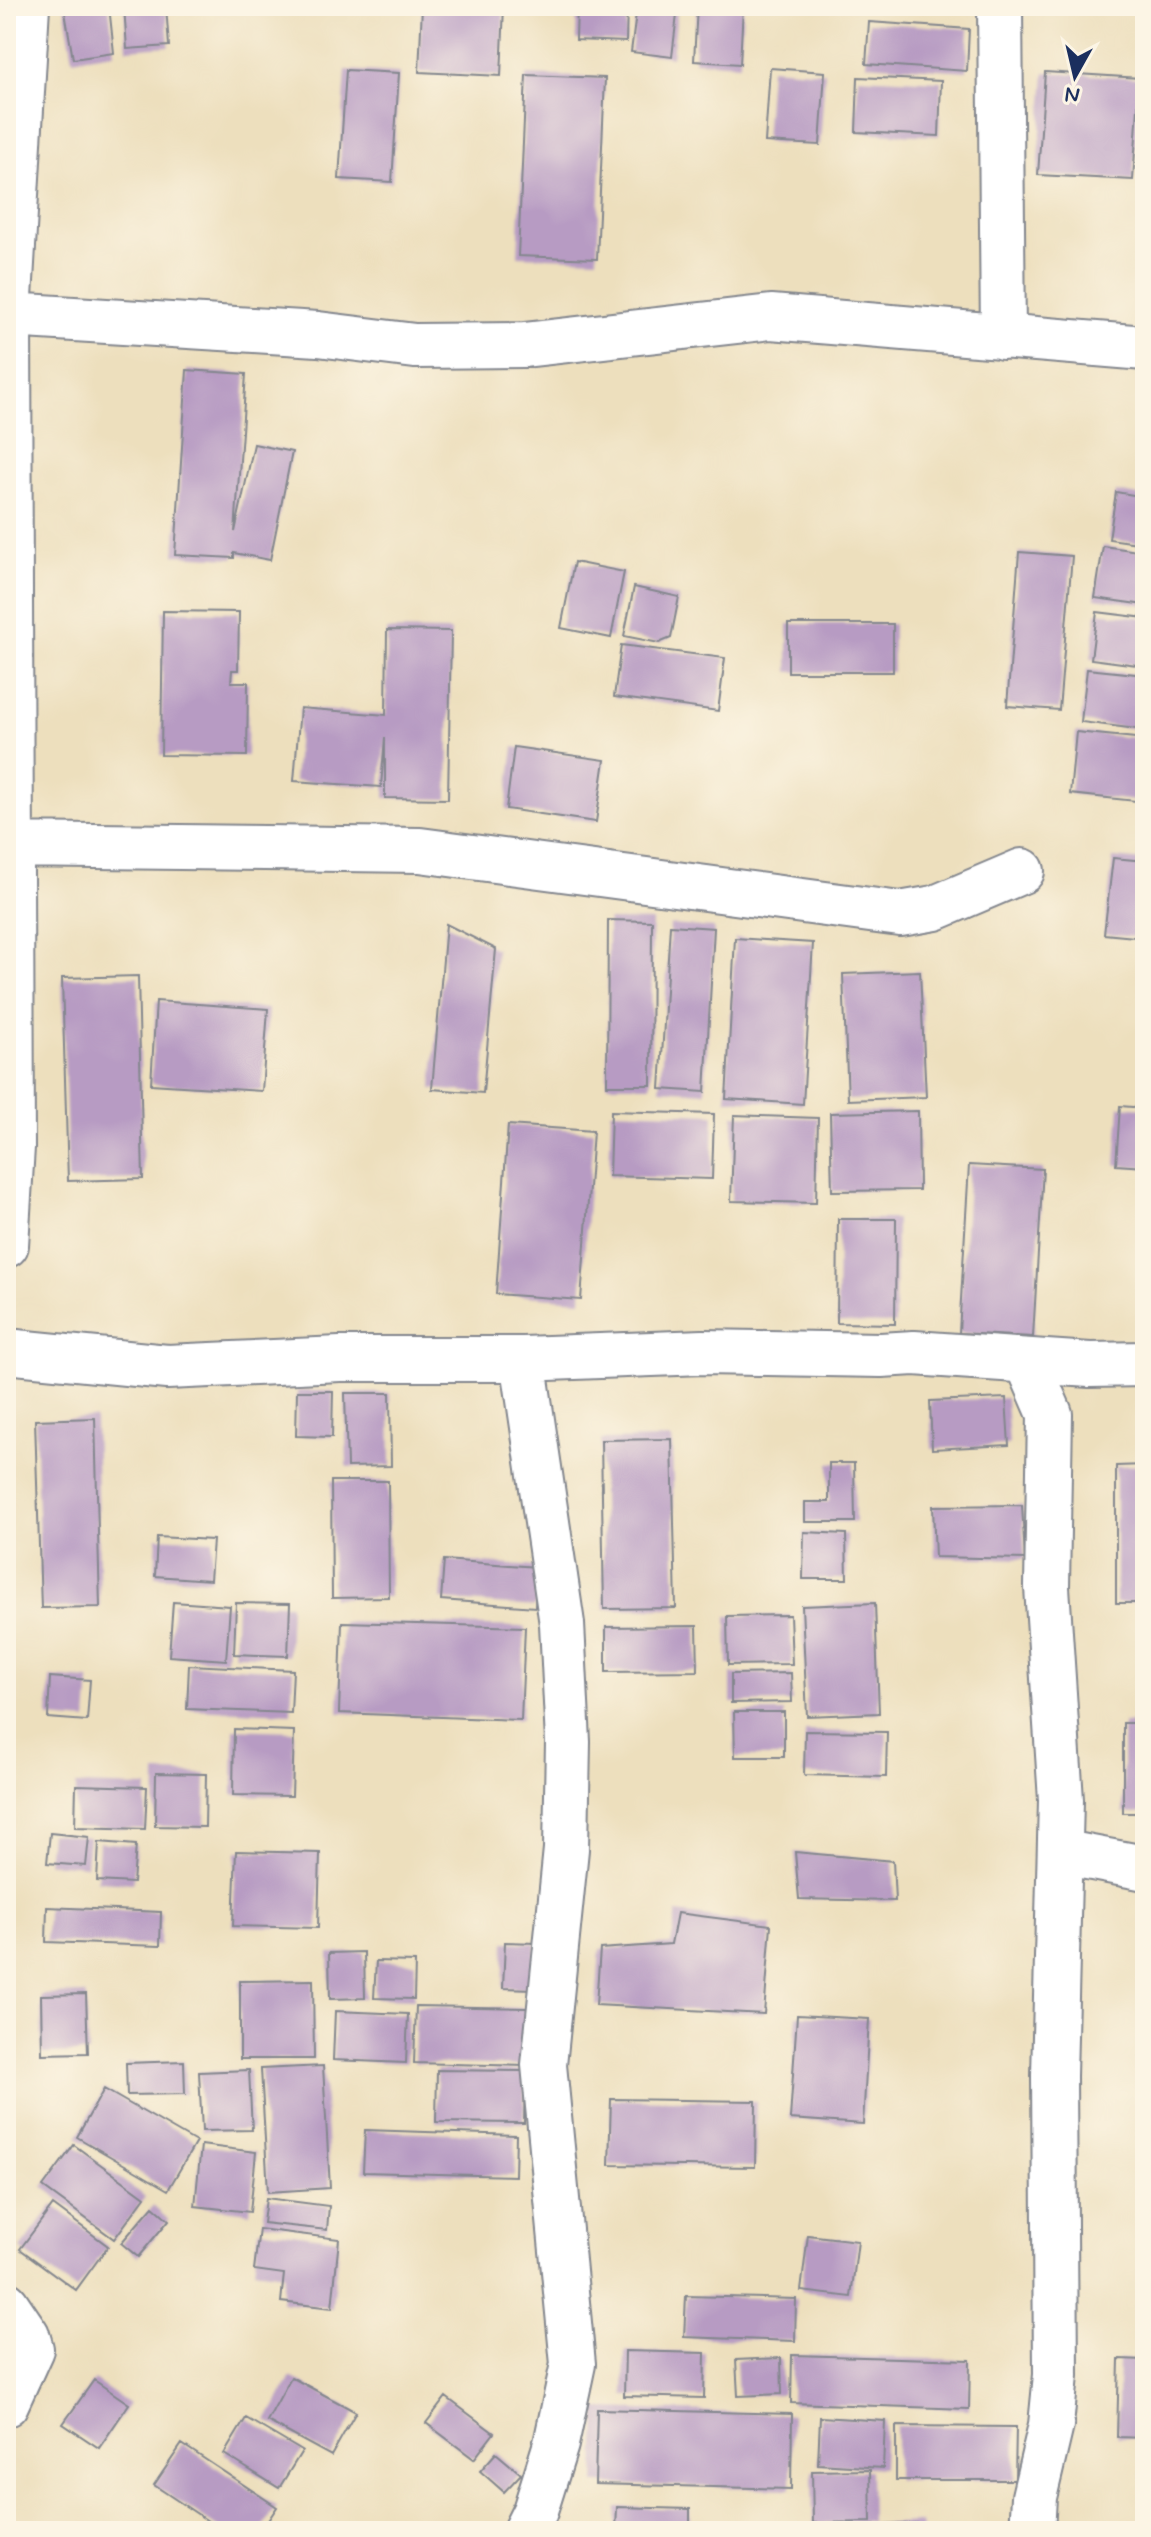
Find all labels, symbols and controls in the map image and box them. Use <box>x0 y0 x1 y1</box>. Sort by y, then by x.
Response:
north arrow <box>1035 36 1115 116</box>
text: N <box>1063 79 1082 109</box>

